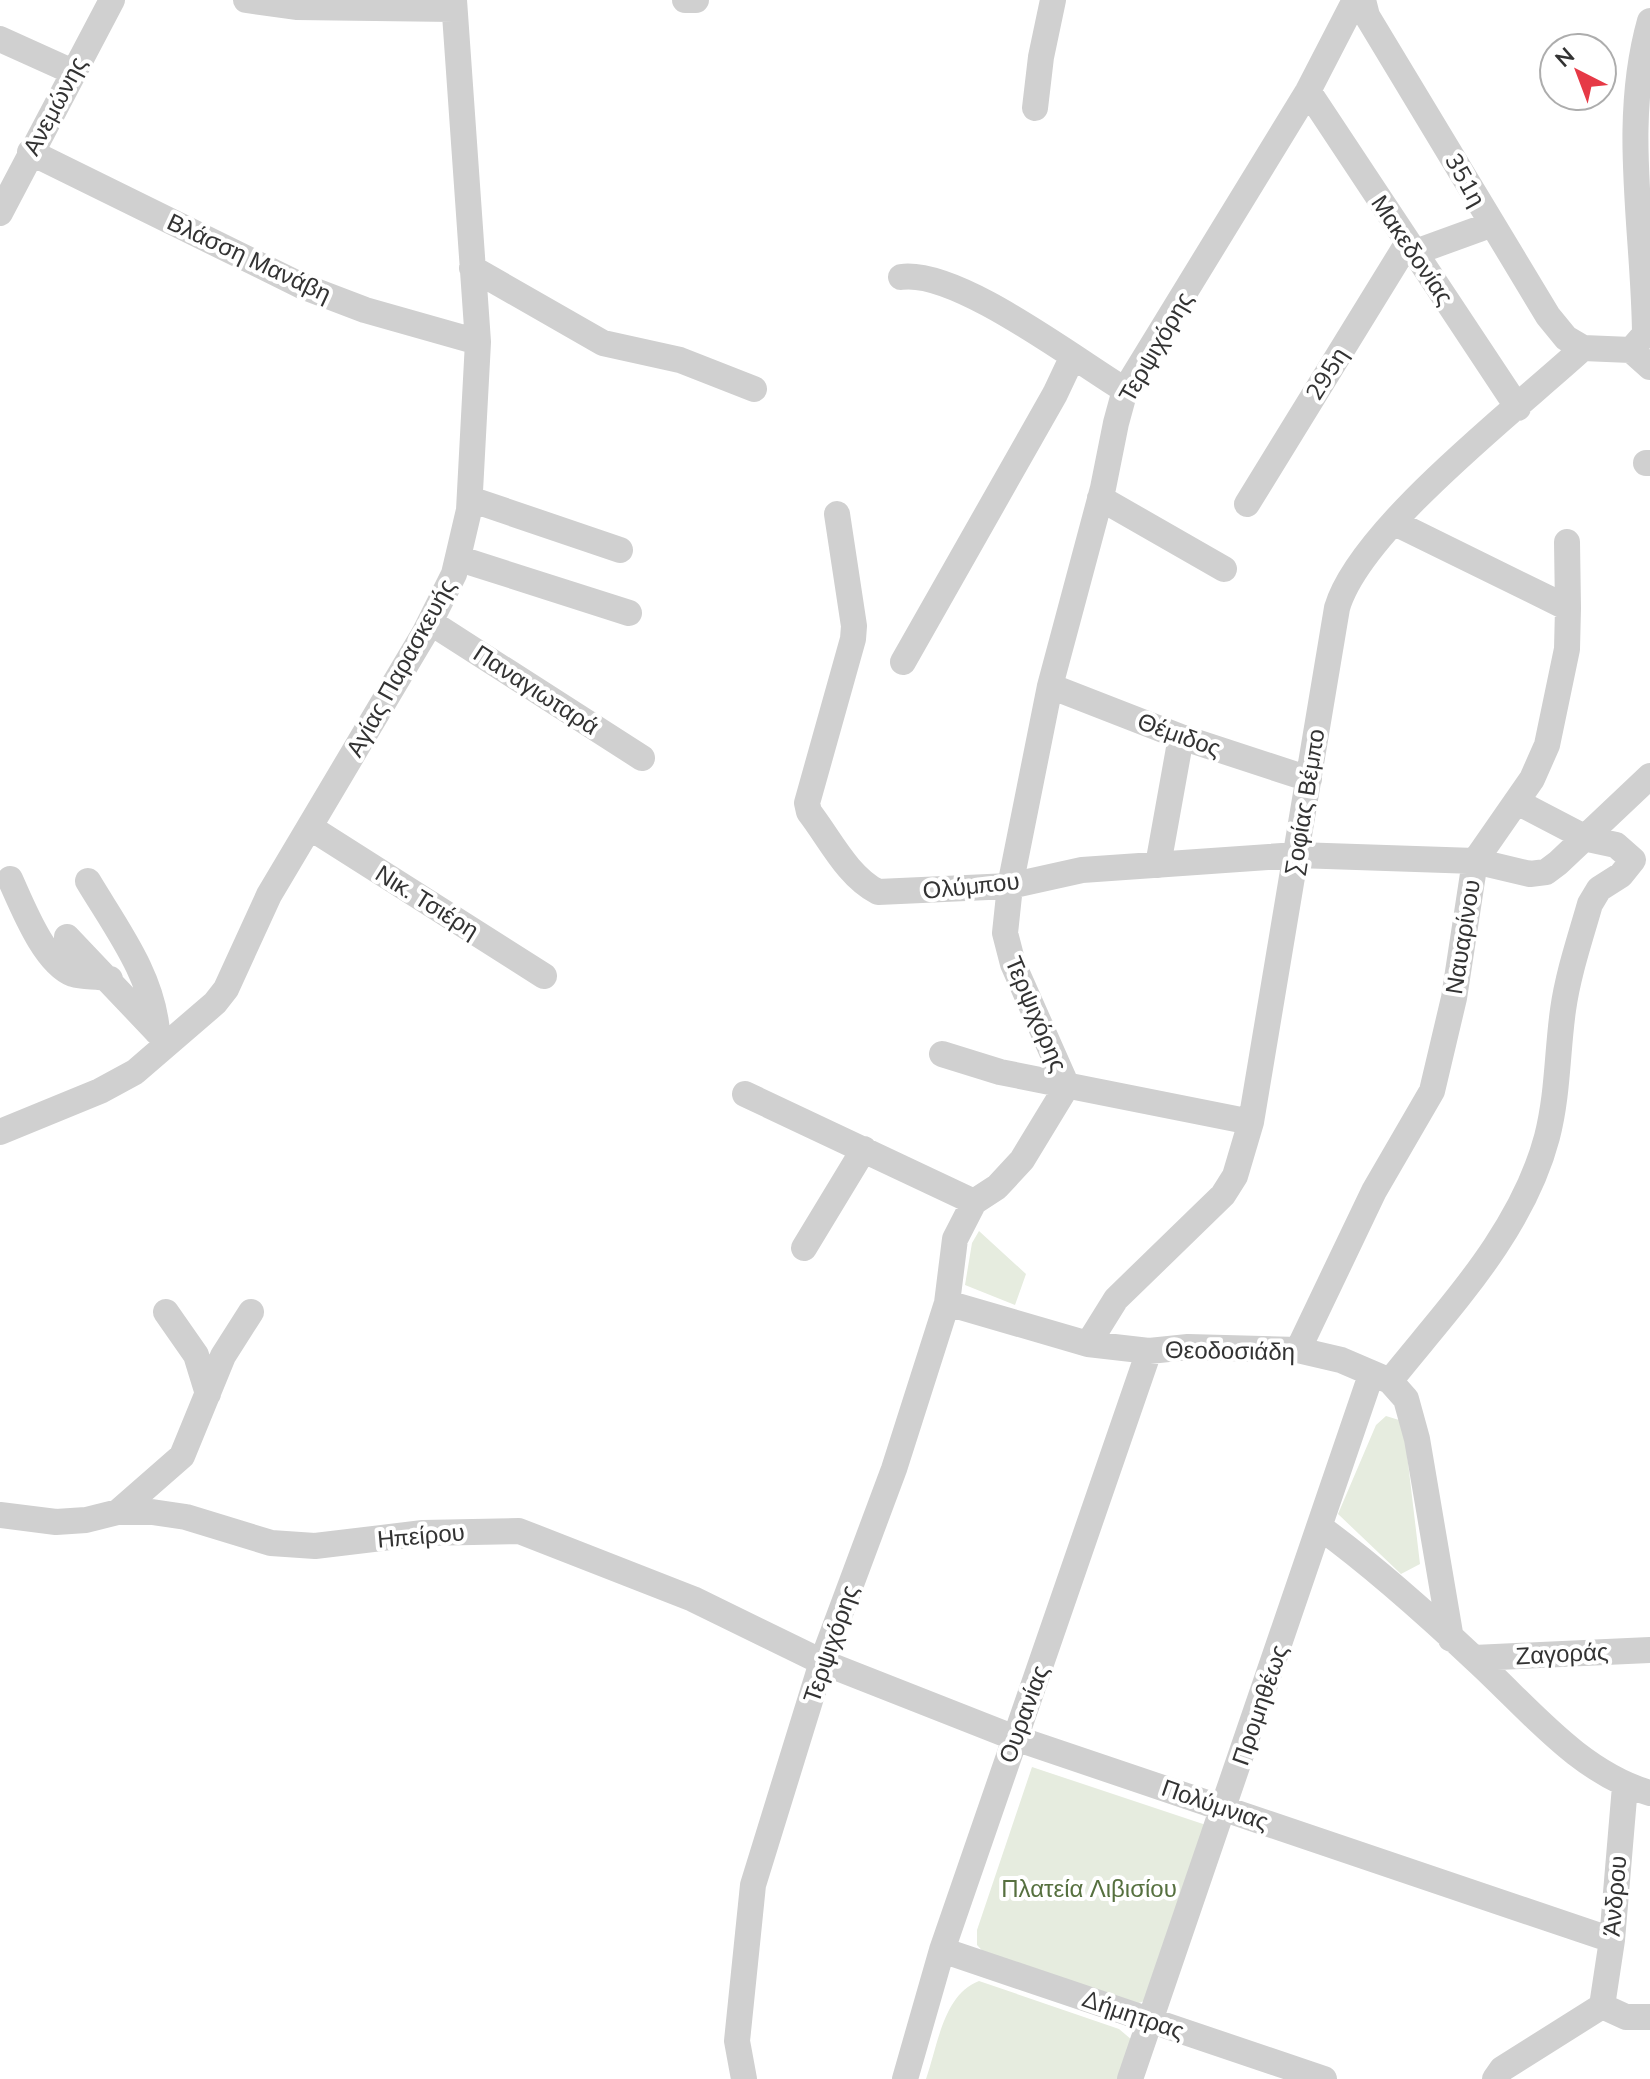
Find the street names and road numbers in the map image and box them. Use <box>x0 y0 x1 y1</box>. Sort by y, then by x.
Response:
street label: Ανεμώνης <box>16 51 94 161</box>
street label: 351η <box>1437 148 1493 212</box>
street label: Μακεδονίας <box>1363 189 1461 311</box>
street label: Βλάσση Μανάβη <box>162 206 336 310</box>
street label: Τερψιχόρης <box>1111 286 1201 408</box>
street label: 295η <box>1298 342 1356 406</box>
street label: Αγίας Παρασκευής <box>339 573 463 763</box>
street label: Παναγιωταρά <box>467 638 605 743</box>
street label: Θέμιδος <box>1133 705 1225 765</box>
street label: Σοφίας Βέμπο <box>1278 726 1332 878</box>
street label: Νικ. Τσιέρη <box>369 858 485 946</box>
street label: Ολύμπου <box>921 865 1021 907</box>
street label: Ναυαρίνου <box>1438 877 1488 997</box>
street label: Τερψιχόρης <box>997 951 1075 1077</box>
street label: Θεοδοσιάδη <box>1165 1334 1295 1368</box>
street label: Ηπείρου <box>376 1516 466 1556</box>
street label: Τερψιχόρης <box>796 1581 866 1707</box>
street label: Ζαγοράς <box>1515 1636 1609 1672</box>
street label: Προμηθέως <box>1224 1640 1296 1770</box>
street label: Ουρανίας <box>992 1661 1056 1767</box>
street label: Πολύμνιας <box>1157 1772 1273 1838</box>
street label: Άνδρου <box>1596 1854 1634 1938</box>
street label: Δήμητρας <box>1078 1983 1188 2047</box>

